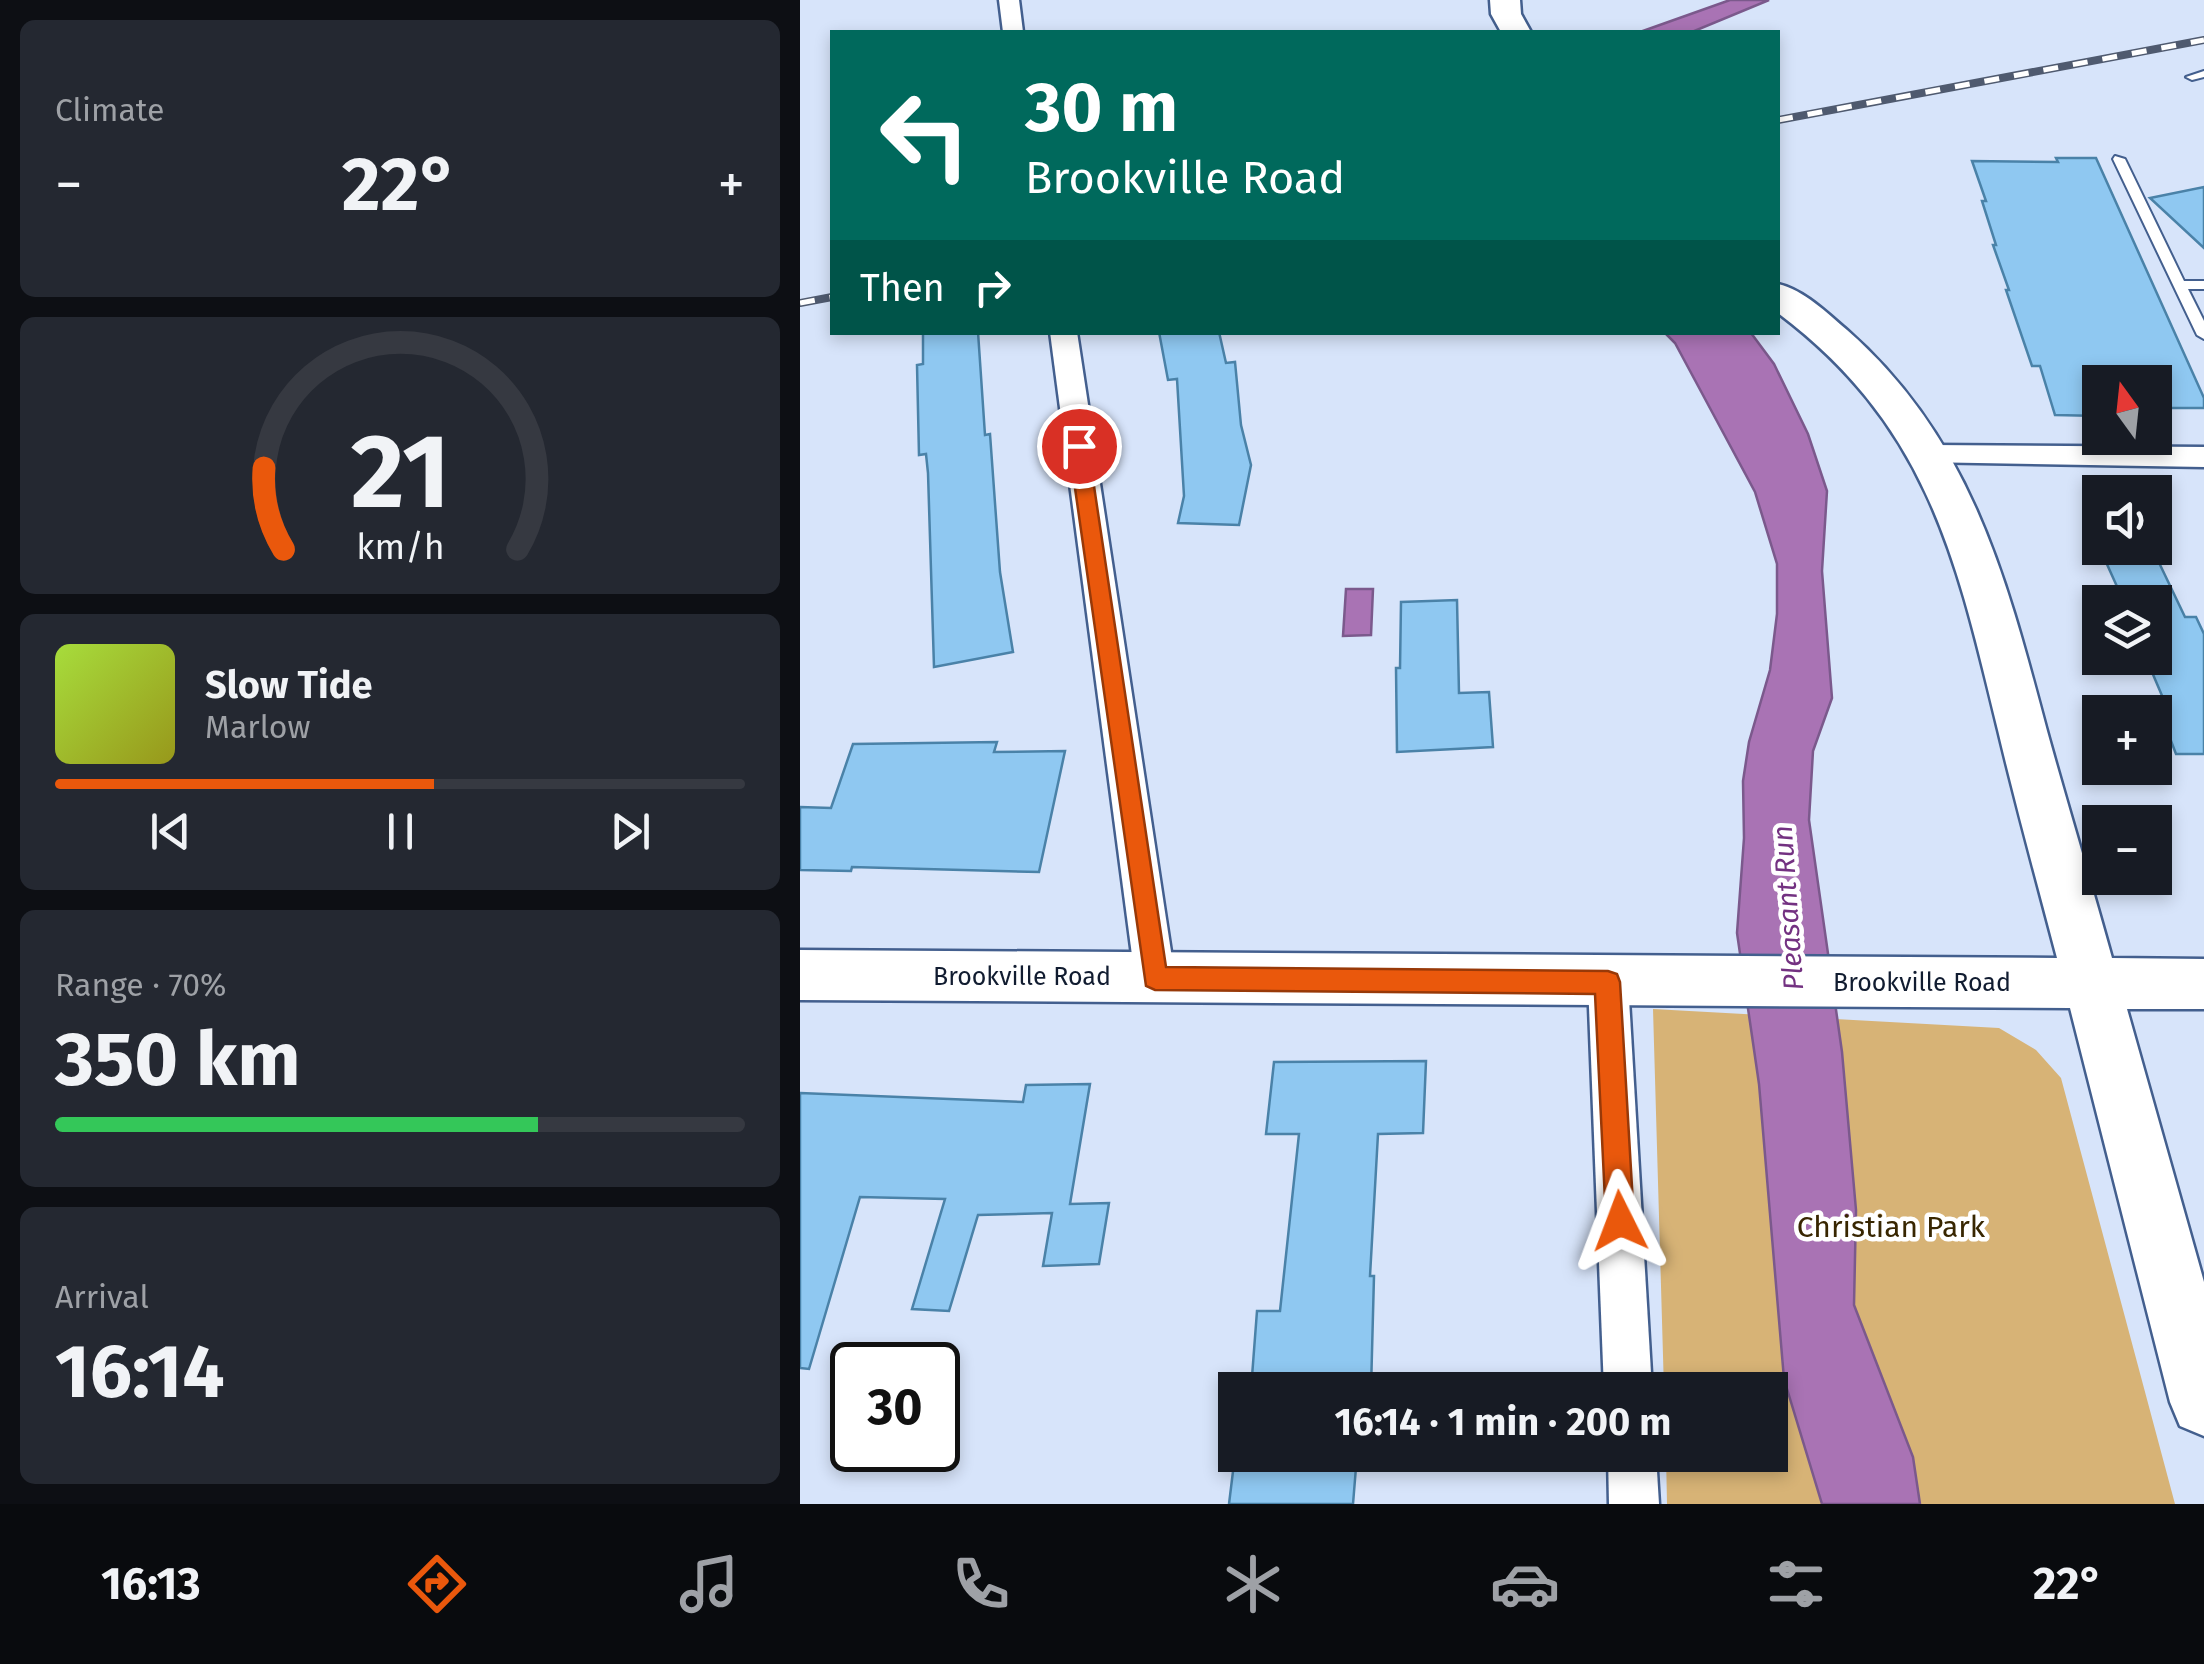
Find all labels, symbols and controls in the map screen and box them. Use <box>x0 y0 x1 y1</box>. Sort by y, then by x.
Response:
text: 30 m <box>1025 66 1178 150</box>
icon: left <box>860 70 990 200</box>
text: Climate <box>55 91 164 129</box>
text: 22° <box>342 140 458 230</box>
text: Brookville Road <box>1025 151 1345 205</box>
text: − <box>55 152 83 218</box>
text: + <box>718 152 745 218</box>
icon: right <box>965 260 1020 315</box>
text: Then <box>860 265 945 311</box>
north arrow <box>2082 365 2172 455</box>
map controls <box>2082 365 2172 895</box>
pin <box>1037 404 1122 489</box>
text: 21 <box>350 410 450 535</box>
icon: arrive <box>1052 419 1107 474</box>
button: sound <box>2082 475 2172 565</box>
text: km/h <box>356 526 444 568</box>
button: layers <box>2082 585 2172 675</box>
text: Slow Tide <box>205 662 373 708</box>
button: + <box>2082 695 2172 785</box>
text: Marlow <box>205 708 311 746</box>
icon: previous <box>143 804 198 859</box>
icon: pause <box>373 804 428 859</box>
icon: next <box>603 804 658 859</box>
button: − <box>2082 805 2172 895</box>
water label: Pleasant Run <box>1766 824 1810 992</box>
street label: Brookville Road <box>933 962 1111 992</box>
text: Range · 70% <box>55 966 227 1004</box>
street label: Brookville Road <box>1833 968 2011 998</box>
text: 350 km <box>55 1015 301 1105</box>
position arrow <box>1568 1169 1672 1273</box>
park label: Christian Park <box>1797 1209 1986 1245</box>
text: Arrival <box>55 1278 149 1316</box>
text: 16:14 <box>55 1327 225 1417</box>
speed limit sign: 30 <box>830 1342 960 1472</box>
text: 16:14 · 1 min · 200 m <box>1335 1399 1671 1445</box>
icon: directions <box>402 1549 472 1619</box>
icon: music <box>674 1549 744 1619</box>
icon: phone <box>946 1549 1016 1619</box>
icon: climate <box>1218 1549 1288 1619</box>
icon: car <box>1490 1549 1560 1619</box>
icon: filters <box>1761 1549 1831 1619</box>
text: 16:13 <box>101 1557 201 1611</box>
text: 22° <box>2033 1557 2103 1611</box>

